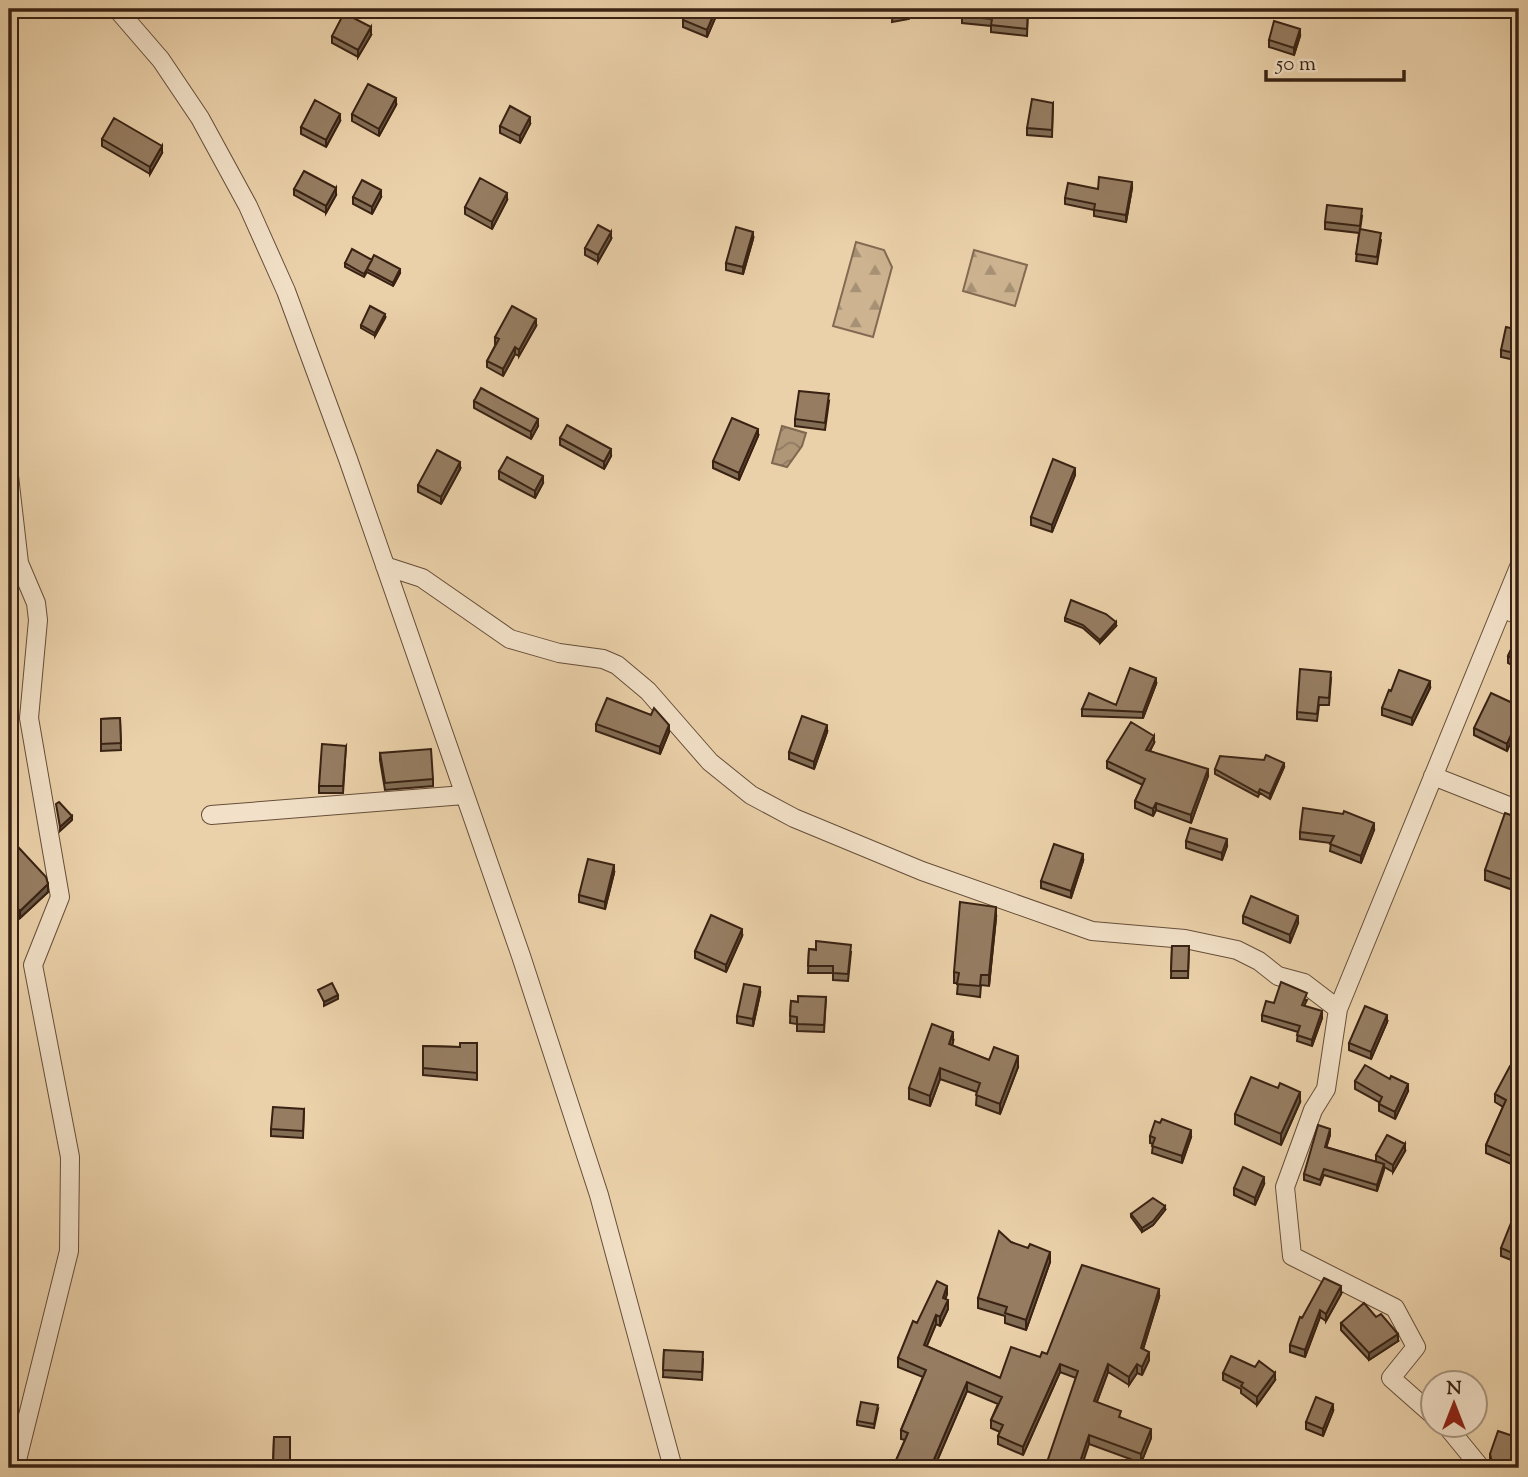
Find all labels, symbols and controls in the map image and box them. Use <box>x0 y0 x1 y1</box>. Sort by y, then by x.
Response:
scale bar <box>1266 38 1404 82</box>
text: 50 m <box>1275 50 1316 80</box>
north arrow <box>1420 1368 1490 1438</box>
text: N <box>1446 1376 1462 1403</box>

